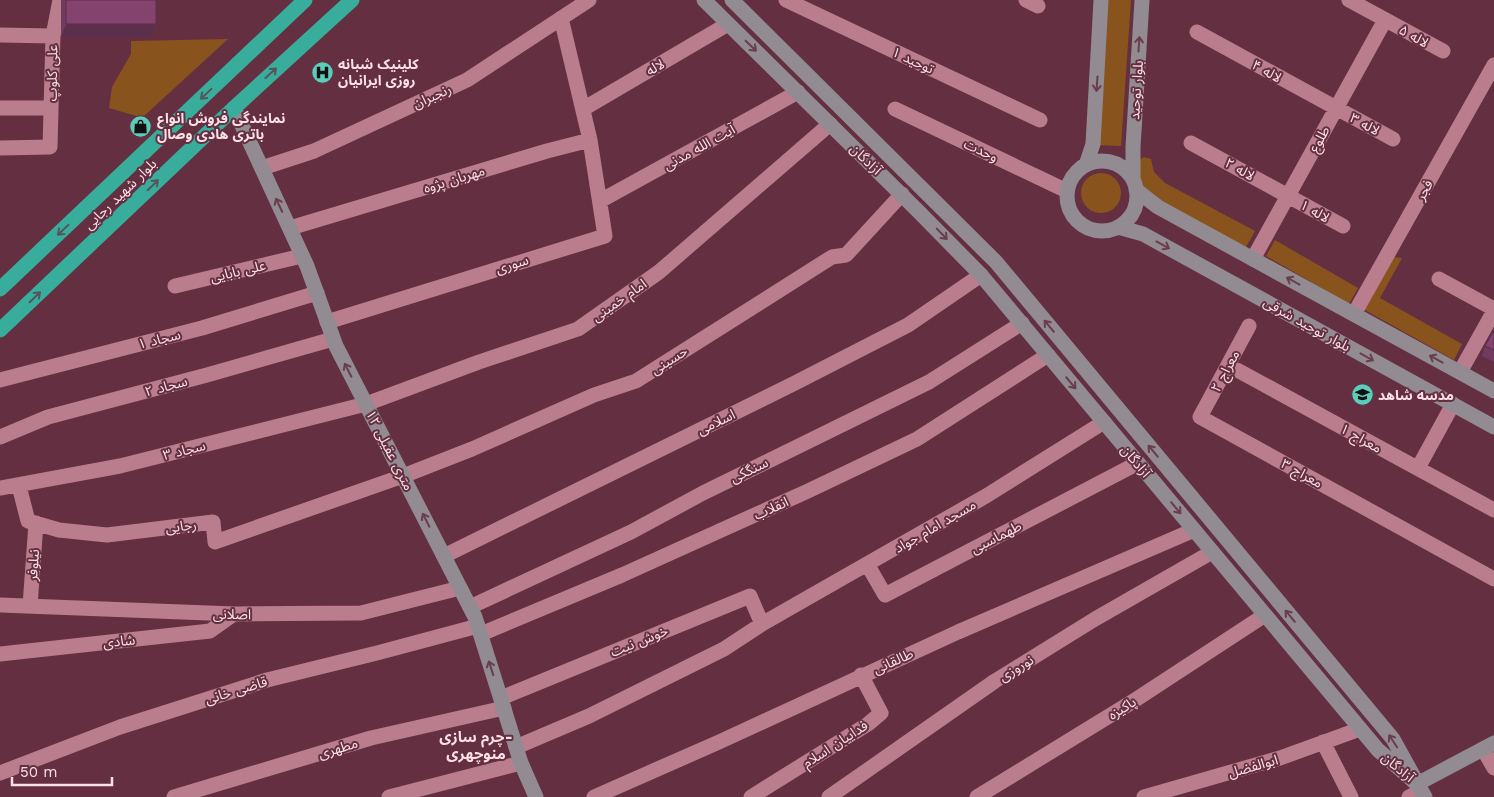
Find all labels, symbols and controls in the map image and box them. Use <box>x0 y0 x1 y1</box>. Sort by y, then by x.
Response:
street label: لاله ۵ <box>1396 21 1432 51</box>
one-way arrow <box>1135 36 1144 52</box>
one-way arrow <box>745 40 757 52</box>
street label: توحید ۱ <box>889 43 937 78</box>
street label: علی کلوپ <box>44 44 63 102</box>
street label: لاله <box>643 55 667 79</box>
place label: کلینیک شبانه روزی ایرانیان <box>338 56 419 89</box>
street label: لاله ۴ <box>1249 56 1285 86</box>
hospital icon: کلینیک شبانه روزی ایرانیان <box>310 60 334 84</box>
street label: بلوار توحید <box>1126 60 1147 120</box>
one-way arrow <box>265 67 278 79</box>
one-way arrow <box>1092 75 1101 91</box>
street label: رنجبران <box>410 80 454 112</box>
one-way arrow <box>200 88 213 100</box>
place label: نمایندگی فروش انواع باتری هادی وصال <box>157 110 286 143</box>
street label: لاله ۳ <box>1347 110 1383 138</box>
shop icon: نمایندگی فروش انواع باتری هادی وصال <box>129 114 153 138</box>
street label: آیت الله مدنی <box>660 120 739 174</box>
street label: طلوع <box>1305 123 1335 156</box>
street label: وحدت <box>961 135 1001 166</box>
street label: آزادگان <box>846 140 886 179</box>
street label: لاله ۲ <box>1222 154 1258 184</box>
street label: بلوار شهید رجایی <box>80 155 160 233</box>
street label: مهربان پژوه <box>421 162 487 198</box>
street label: فجر <box>1411 177 1437 204</box>
one-way arrow <box>147 179 159 191</box>
street label: لاله ۱ <box>1297 196 1333 226</box>
one-way arrow <box>273 198 283 213</box>
one-way arrow <box>56 224 69 236</box>
one-way arrow <box>935 228 947 240</box>
one-way arrow <box>1155 241 1169 251</box>
street label: سوری <box>494 251 531 277</box>
street label: علی بابایی <box>209 257 268 286</box>
street label: امام خمینی <box>589 275 651 327</box>
one-way arrow <box>1286 276 1301 286</box>
one-way arrow <box>29 291 42 303</box>
street label: بلوار توحید شرقی <box>1260 293 1353 355</box>
one-way arrow <box>1043 319 1055 332</box>
street label: سجاد ۱ <box>136 326 182 352</box>
street label: حسینی <box>648 342 691 378</box>
street label: معراج ۲ <box>1207 347 1245 396</box>
one-way arrow <box>1359 352 1374 362</box>
one-way arrow <box>1429 354 1444 363</box>
one-way arrow <box>343 363 353 378</box>
street label: سجاد ۲ <box>143 373 189 399</box>
one-way arrow <box>1066 376 1077 389</box>
school or university icon: مدسه شاهد <box>1350 383 1374 407</box>
place label: مدسه شاهد <box>1378 387 1454 403</box>
street label: اسلامی <box>694 406 738 439</box>
street label: ۱۲ متری عقیلی <box>362 407 417 493</box>
street label: معراج ۱ <box>1336 420 1385 459</box>
street label: سجاد ۳ <box>161 437 207 463</box>
street label: آزادگان <box>1117 441 1155 482</box>
one-way arrow <box>1147 444 1159 457</box>
street label: سنگکی <box>727 454 771 487</box>
street label: معراج ۳ <box>1277 455 1326 494</box>
street label: انقلاب <box>751 493 791 523</box>
street label: مسجد امام جواد <box>891 496 980 558</box>
one-way arrow <box>1170 501 1181 514</box>
one-way arrow <box>421 513 430 528</box>
street label: رجایی <box>164 516 198 537</box>
street label: طهماسبی <box>968 517 1025 557</box>
street label: نیلوفر <box>24 548 43 582</box>
street label: اصلانی <box>213 606 251 623</box>
one-way arrow <box>1285 610 1296 623</box>
street label: خوش نیت <box>608 622 671 661</box>
street label: شادی <box>102 631 136 652</box>
street label: طالقانی <box>870 645 916 678</box>
street label: نوروزی <box>996 651 1037 685</box>
one-way arrow <box>486 661 496 677</box>
street label: قاضی خانی <box>203 673 269 708</box>
street label: پاکیزه <box>1105 693 1140 724</box>
street label: فداییان اسلام <box>799 717 872 773</box>
district label: چرم سازی- منوچهری <box>439 728 513 764</box>
street label: مطهری <box>316 734 360 763</box>
one-way arrow <box>1388 735 1398 749</box>
street label: آزادگان <box>1378 749 1418 787</box>
street label: ابوالفضل <box>1226 751 1280 782</box>
scale bar <box>12 754 112 786</box>
text: 50 m <box>20 763 57 781</box>

